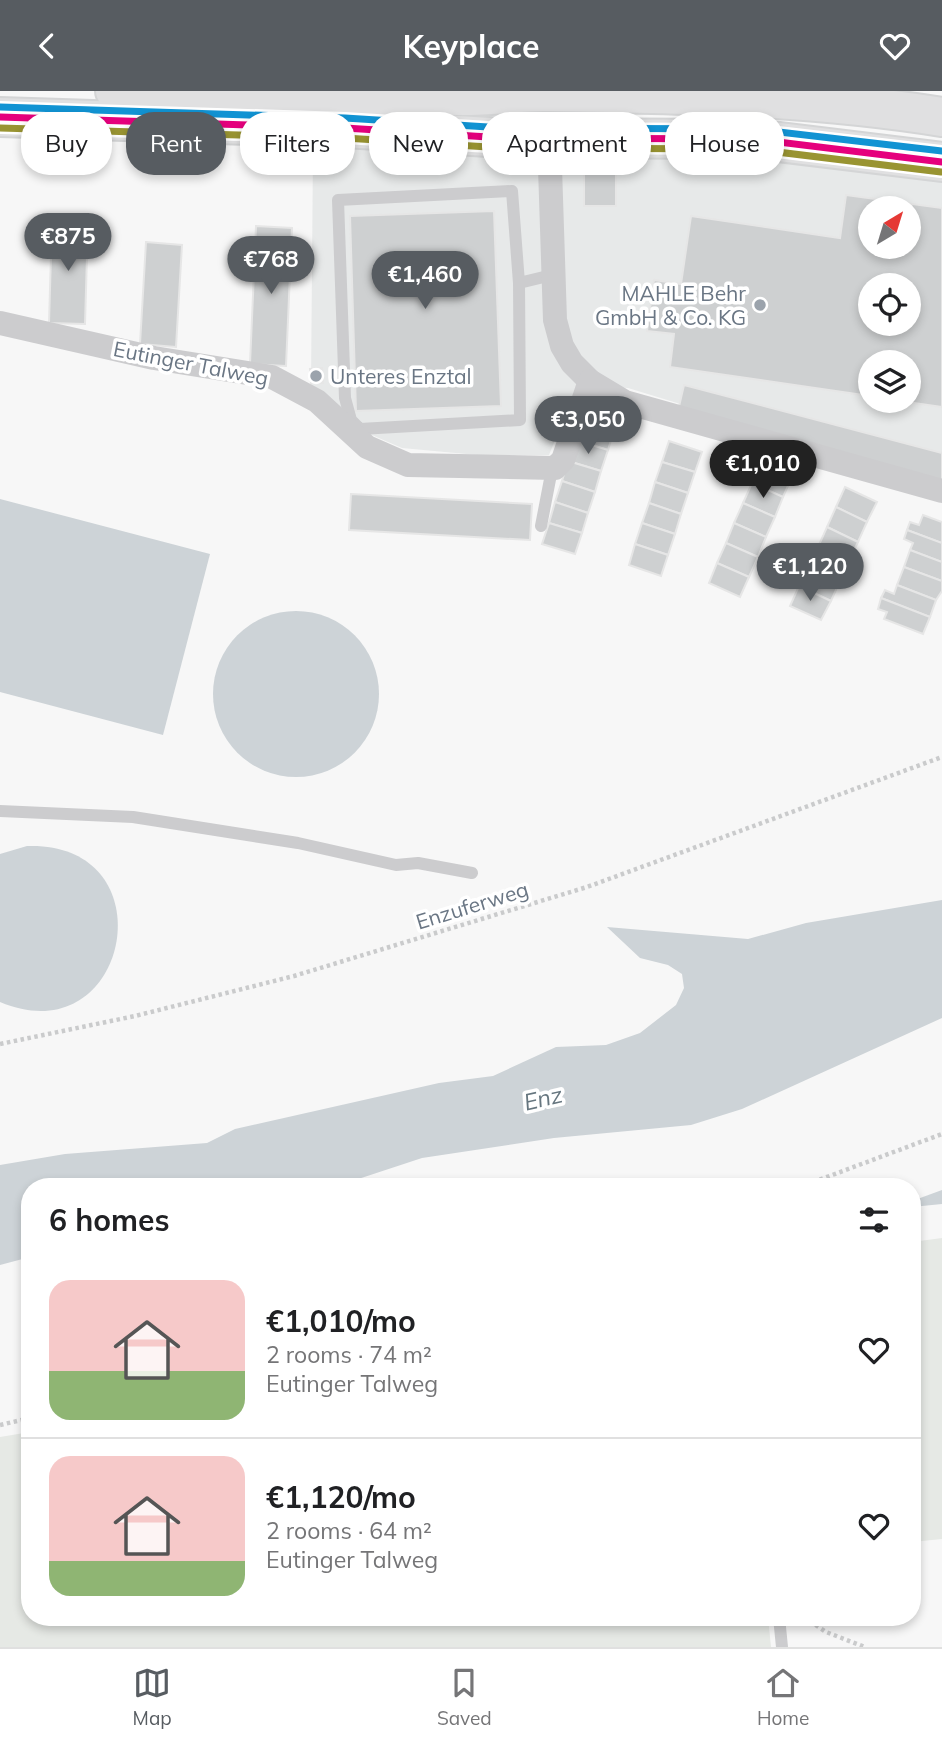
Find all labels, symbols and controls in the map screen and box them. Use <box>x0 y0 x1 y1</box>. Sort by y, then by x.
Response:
text: Keyplace <box>403 26 539 66</box>
icon: back <box>28 27 66 65</box>
icon: heart <box>876 27 914 65</box>
chip: Buy <box>21 112 112 175</box>
chip: Rent <box>126 112 226 175</box>
chip: Filters <box>240 112 355 175</box>
chip: New <box>369 112 468 175</box>
chip: Apartment <box>482 112 651 175</box>
chip: House <box>665 112 784 175</box>
north arrow <box>858 196 920 259</box>
map controls <box>858 196 921 413</box>
pin: €875 <box>27 213 109 273</box>
text: €875 <box>40 221 96 250</box>
pin: €768 <box>230 237 312 296</box>
text: €768 <box>243 244 299 273</box>
pin: €1,460 <box>368 251 482 311</box>
text: €1,460 <box>388 259 462 288</box>
button: locate <box>858 273 921 336</box>
place label: MAHLE Behr GmbH & Co. KG <box>595 280 746 330</box>
marker: MAHLE Behr GmbH & Co. KG <box>752 297 768 313</box>
street label: Eutinger Talweg <box>111 335 271 391</box>
button: layers <box>858 350 921 413</box>
place label: Unteres Enztal <box>330 363 472 389</box>
marker: Unteres Enztal <box>308 368 324 384</box>
pin: €3,050 <box>531 397 645 456</box>
text: €3,050 <box>551 404 625 433</box>
pin: €1,010 <box>706 441 820 500</box>
text: €1,010 <box>726 448 800 477</box>
pin: €1,120 <box>753 543 867 603</box>
text: €1,120 <box>773 551 847 580</box>
street label: Enzuferweg <box>413 876 531 934</box>
water label: Enz <box>521 1079 565 1117</box>
text: 6 homes <box>49 1201 170 1239</box>
icon: filters <box>855 1201 893 1239</box>
text: €1,010/mo <box>266 1302 416 1340</box>
icon: home <box>105 1308 189 1392</box>
icon: heart <box>855 1331 893 1369</box>
text: 2 rooms · 74 m² <box>266 1340 432 1369</box>
text: Eutinger Talweg <box>266 1369 438 1398</box>
text: €1,120/mo <box>266 1478 416 1516</box>
icon: home <box>105 1484 189 1568</box>
icon: heart <box>855 1507 893 1545</box>
text: 2 rooms · 64 m² <box>266 1516 432 1545</box>
text: Eutinger Talweg <box>266 1545 438 1574</box>
tab: Map <box>133 1664 172 1730</box>
tab: Saved <box>437 1664 492 1730</box>
tab: Home <box>757 1664 809 1730</box>

